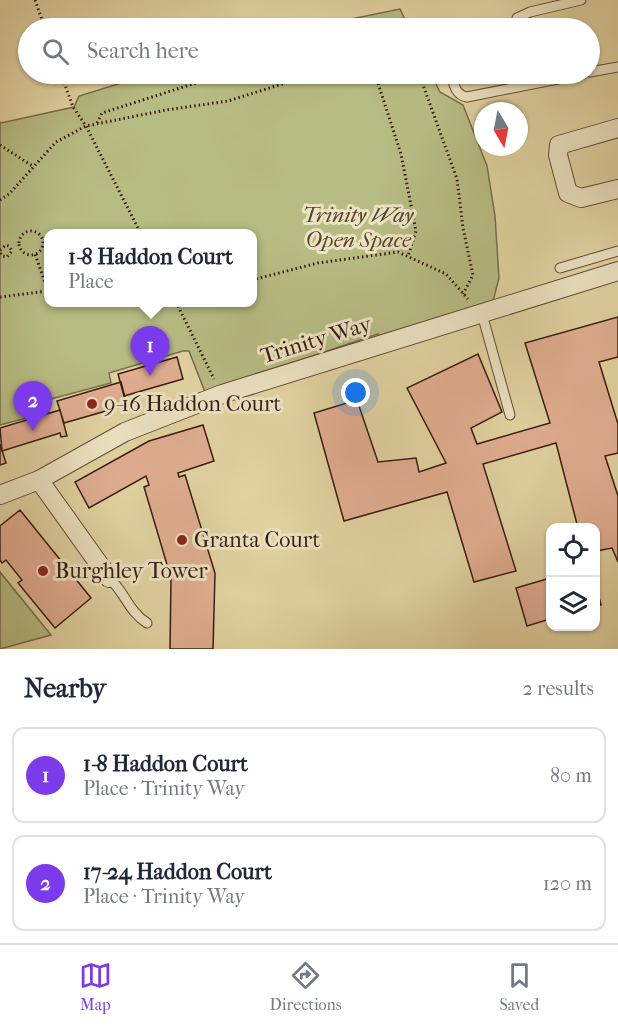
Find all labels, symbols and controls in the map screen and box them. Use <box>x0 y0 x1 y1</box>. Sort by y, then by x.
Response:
search box <box>18 18 600 84</box>
icon: search <box>39 35 72 68</box>
text: Search here <box>87 38 199 64</box>
north arrow <box>474 102 528 156</box>
park label: Trinity Way Open Space <box>302 202 415 253</box>
popup <box>44 229 257 307</box>
text: 1-8 Haddon Court <box>68 244 233 270</box>
text: Place <box>68 270 114 293</box>
street label: Trinity Way <box>258 310 376 369</box>
pin: 1 <box>130 326 170 376</box>
your location <box>341 378 370 407</box>
pin: 2 <box>14 382 52 431</box>
place label: 9-16 Haddon Court <box>104 391 281 417</box>
marker: 9-16 Haddon Court <box>85 397 99 411</box>
map controls <box>546 523 600 631</box>
button: locate <box>546 523 600 577</box>
place label: Granta Court <box>194 527 320 553</box>
marker: Granta Court <box>175 533 189 547</box>
place label: Burghley Tower <box>55 558 208 584</box>
marker: Burghley Tower <box>36 564 50 578</box>
button: layers <box>546 577 600 631</box>
text: Nearby <box>24 673 106 704</box>
text: 2 results <box>523 677 594 700</box>
text: 1-8 Haddon Court <box>83 751 248 777</box>
text: 1 <box>42 764 49 787</box>
text: 80 m <box>550 764 592 787</box>
text: Place · Trinity Way <box>83 777 245 800</box>
text: 17-24 Haddon Court <box>83 859 272 885</box>
text: 2 <box>40 872 51 895</box>
text: 120 m <box>543 872 592 895</box>
text: Place · Trinity Way <box>83 885 245 908</box>
tab: Map <box>79 959 112 1014</box>
tab: Directions <box>270 959 342 1014</box>
tab: Saved <box>499 959 539 1014</box>

